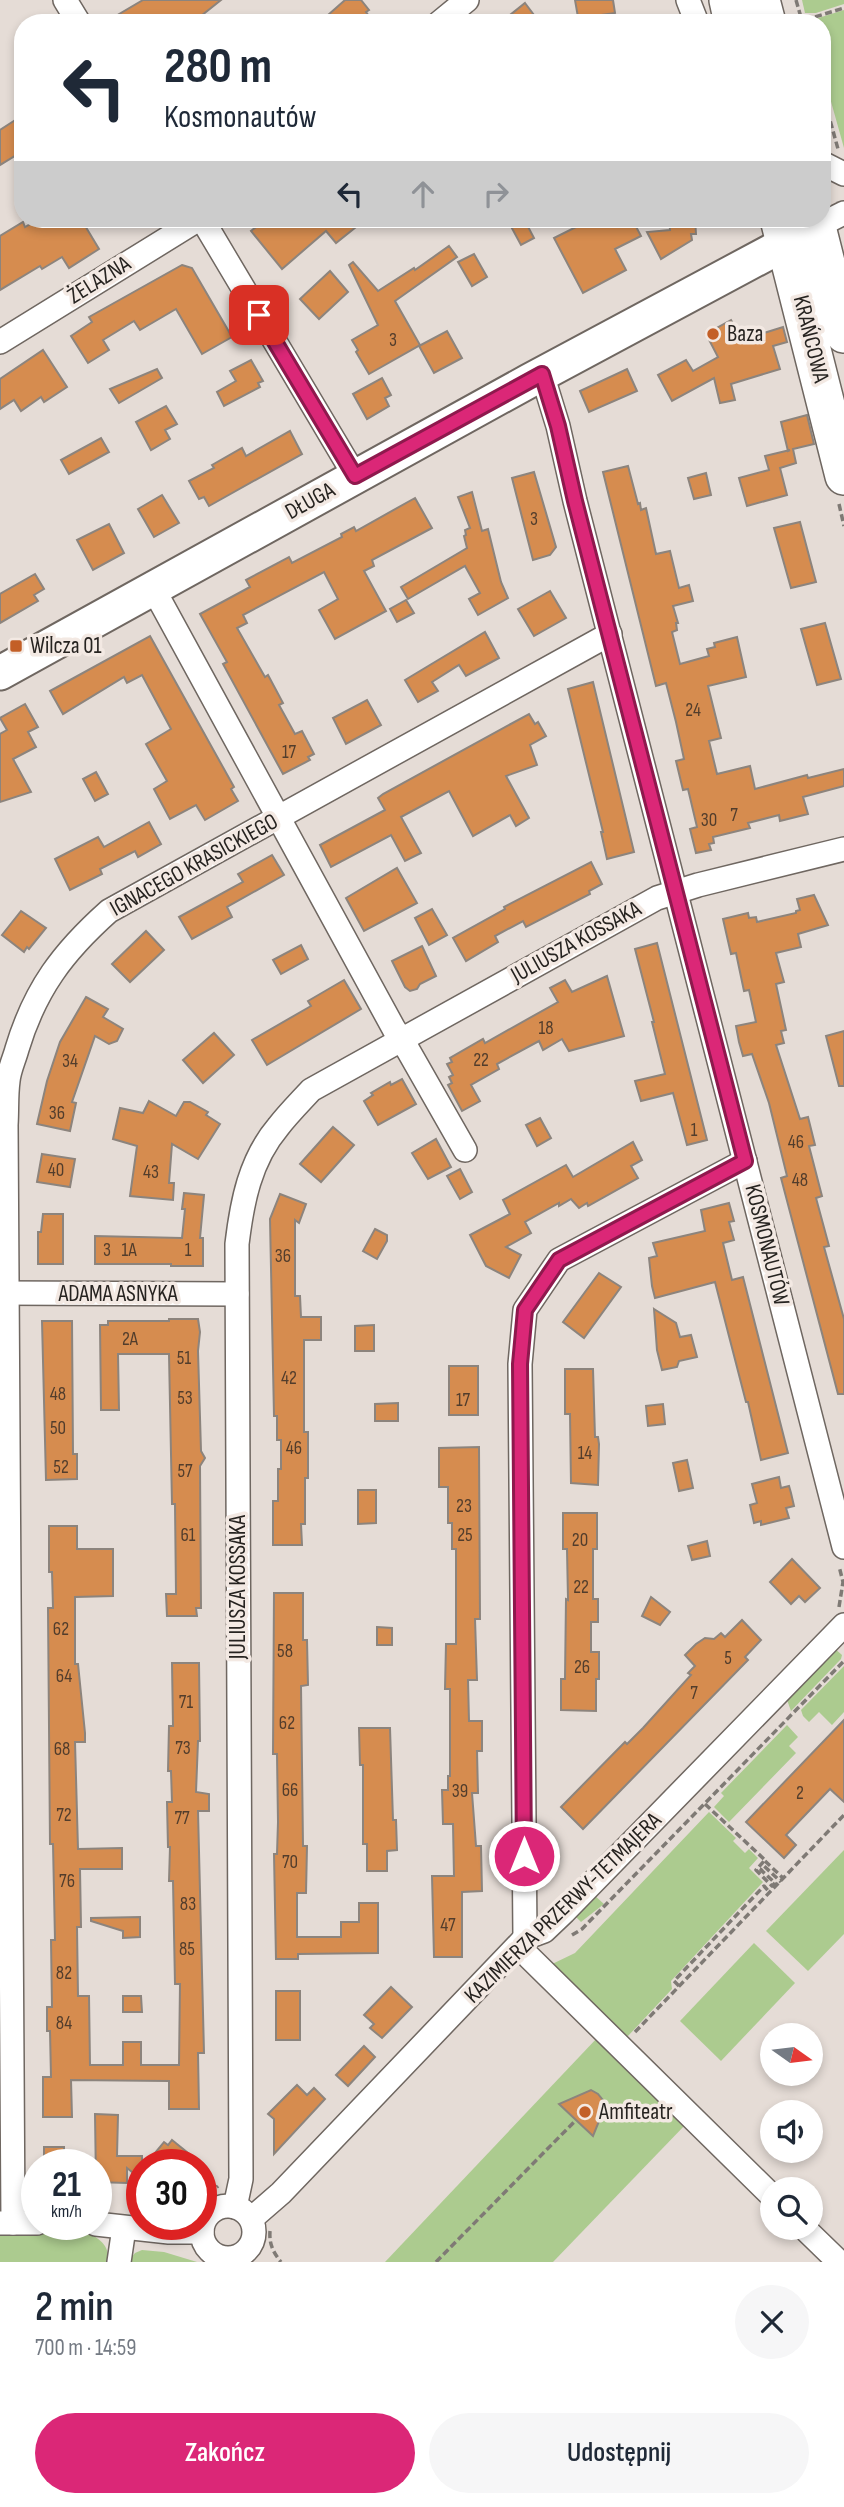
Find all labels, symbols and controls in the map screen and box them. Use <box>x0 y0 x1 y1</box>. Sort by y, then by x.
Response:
text: 280 m <box>164 38 272 97</box>
icon: left <box>49 42 140 133</box>
text: Kosmonautów <box>164 98 317 137</box>
icon: left <box>331 175 369 213</box>
icon: ahead <box>404 175 442 213</box>
icon: right <box>477 175 515 213</box>
street label: ŻELAZNA <box>62 250 136 310</box>
pin <box>229 285 289 345</box>
street label: KRAŃCOWA <box>787 293 835 386</box>
icon: arrive <box>240 296 278 334</box>
place label: Baza <box>727 320 763 348</box>
marker: Baza <box>705 326 721 342</box>
house number: 3 <box>389 329 397 352</box>
street label: DŁUGA <box>280 476 340 526</box>
house number: 3 <box>530 508 538 531</box>
place label: Wilcza 01 <box>30 632 102 660</box>
marker: Wilcza 01 <box>8 638 24 654</box>
house number: 24 <box>685 699 701 722</box>
house number: 17 <box>282 741 297 764</box>
house number: 7 <box>730 804 738 827</box>
street label: IGNACEGO KRASICKIEGO <box>105 807 283 923</box>
house number: 30 <box>701 809 717 832</box>
street label: JULIUSZA KOSSAKA <box>505 895 646 990</box>
house number: 18 <box>539 1017 553 1040</box>
house number: 22 <box>473 1049 489 1072</box>
house number: 34 <box>62 1050 78 1073</box>
house number: 36 <box>49 1102 65 1125</box>
house number: 1 <box>691 1119 698 1142</box>
house number: 46 <box>788 1131 804 1154</box>
house number: 40 <box>48 1159 64 1182</box>
house number: 43 <box>143 1161 159 1184</box>
house number: 48 <box>792 1169 808 1192</box>
street label: KOSMONAUTÓW <box>738 1181 796 1309</box>
house number: 3 <box>103 1239 111 1262</box>
house number: 1A <box>121 1239 137 1262</box>
house number: 1 <box>185 1239 192 1262</box>
house number: 36 <box>275 1245 291 1268</box>
street label: ADAMA ASNYKA <box>57 1280 178 1308</box>
house number: 2A <box>122 1328 139 1351</box>
house number: 51 <box>177 1347 191 1370</box>
house number: 42 <box>281 1367 297 1390</box>
house number: 48 <box>50 1383 66 1406</box>
house number: 53 <box>177 1387 193 1410</box>
house number: 17 <box>456 1389 471 1412</box>
house number: 50 <box>50 1417 66 1440</box>
house number: 46 <box>286 1437 302 1460</box>
house number: 14 <box>578 1442 592 1465</box>
house number: 52 <box>53 1456 69 1479</box>
house number: 57 <box>177 1460 193 1483</box>
house number: 23 <box>456 1495 472 1518</box>
street label: JULIUSZA KOSSAKA <box>224 1515 252 1660</box>
house number: 61 <box>181 1524 196 1547</box>
house number: 25 <box>457 1524 473 1547</box>
house number: 20 <box>572 1529 588 1552</box>
house number: 22 <box>573 1576 589 1599</box>
house number: 62 <box>53 1618 69 1641</box>
house number: 58 <box>277 1640 293 1663</box>
house number: 5 <box>724 1647 732 1670</box>
house number: 26 <box>574 1656 590 1679</box>
house number: 64 <box>56 1665 72 1688</box>
house number: 7 <box>690 1682 698 1705</box>
house number: 71 <box>179 1691 194 1714</box>
house number: 62 <box>279 1712 295 1735</box>
house number: 73 <box>175 1737 191 1760</box>
house number: 68 <box>54 1738 70 1761</box>
house number: 66 <box>282 1779 298 1802</box>
house number: 39 <box>452 1780 468 1803</box>
house number: 2 <box>796 1782 804 1805</box>
house number: 72 <box>56 1804 72 1827</box>
street label: KAZIMIERZA PRZERWY-TETMAJERA <box>459 1806 667 2009</box>
house number: 77 <box>174 1807 190 1830</box>
position arrow <box>487 1819 561 1893</box>
house number: 70 <box>282 1851 298 1874</box>
house number: 76 <box>59 1870 75 1893</box>
house number: 83 <box>180 1893 196 1916</box>
house number: 47 <box>440 1914 456 1937</box>
house number: 85 <box>179 1938 195 1961</box>
house number: 82 <box>56 1962 72 1985</box>
house number: 84 <box>56 2012 72 2035</box>
north arrow <box>760 2023 822 2086</box>
map controls <box>760 2023 823 2240</box>
place label: Amfiteatr <box>598 2098 673 2126</box>
button: sound <box>760 2100 823 2163</box>
marker: Amfiteatr <box>577 2104 593 2120</box>
speed limit sign: 30 <box>126 2149 217 2240</box>
text: 21 <box>52 2164 81 2207</box>
button: search <box>760 2177 823 2240</box>
text: km/h <box>51 2201 82 2222</box>
text: 2 min <box>35 2282 114 2333</box>
button: close <box>735 2285 809 2359</box>
text: 700 m · 14:59 <box>35 2334 136 2362</box>
button: Zakończ <box>35 2413 415 2493</box>
button: Udostępnij <box>429 2413 809 2493</box>

